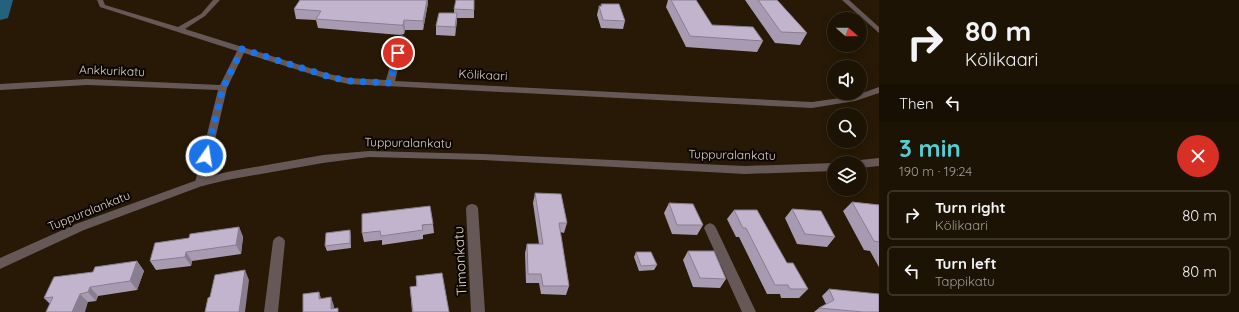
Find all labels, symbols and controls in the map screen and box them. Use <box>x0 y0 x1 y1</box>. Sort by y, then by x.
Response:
north arrow <box>827 12 867 52</box>
map controls <box>827 12 867 196</box>
text: 80 m <box>965 13 1031 48</box>
icon: right <box>899 16 951 68</box>
pin <box>381 36 415 70</box>
icon: arrive <box>387 42 409 64</box>
text: Kölikaari <box>965 48 1038 71</box>
button: sound <box>827 60 867 100</box>
street label: Ankkurikatu <box>79 62 145 79</box>
street label: Kölikaari <box>458 66 508 83</box>
icon: left <box>942 92 964 114</box>
text: Then <box>899 94 934 113</box>
button: search <box>827 108 867 148</box>
text: 3 min <box>899 133 961 163</box>
street label: Tuppuralankatu <box>364 134 452 151</box>
position arrow <box>185 135 227 177</box>
button: close <box>1177 135 1219 177</box>
street label: Tuppuralankatu <box>688 146 776 163</box>
button: layers <box>827 156 867 196</box>
text: 190 m · 19:24 <box>899 163 972 179</box>
street label: Tuppuralankatu <box>46 187 132 234</box>
text: Turn right <box>935 198 1006 217</box>
icon: right <box>901 204 923 226</box>
text: 80 m <box>1182 206 1217 225</box>
text: Kölikaari <box>935 217 988 233</box>
street label: Timonkatu <box>449 226 471 296</box>
text: Turn left <box>935 254 997 273</box>
icon: left <box>901 260 923 282</box>
text: 80 m <box>1182 262 1217 281</box>
text: Tappikatu <box>935 273 995 289</box>

